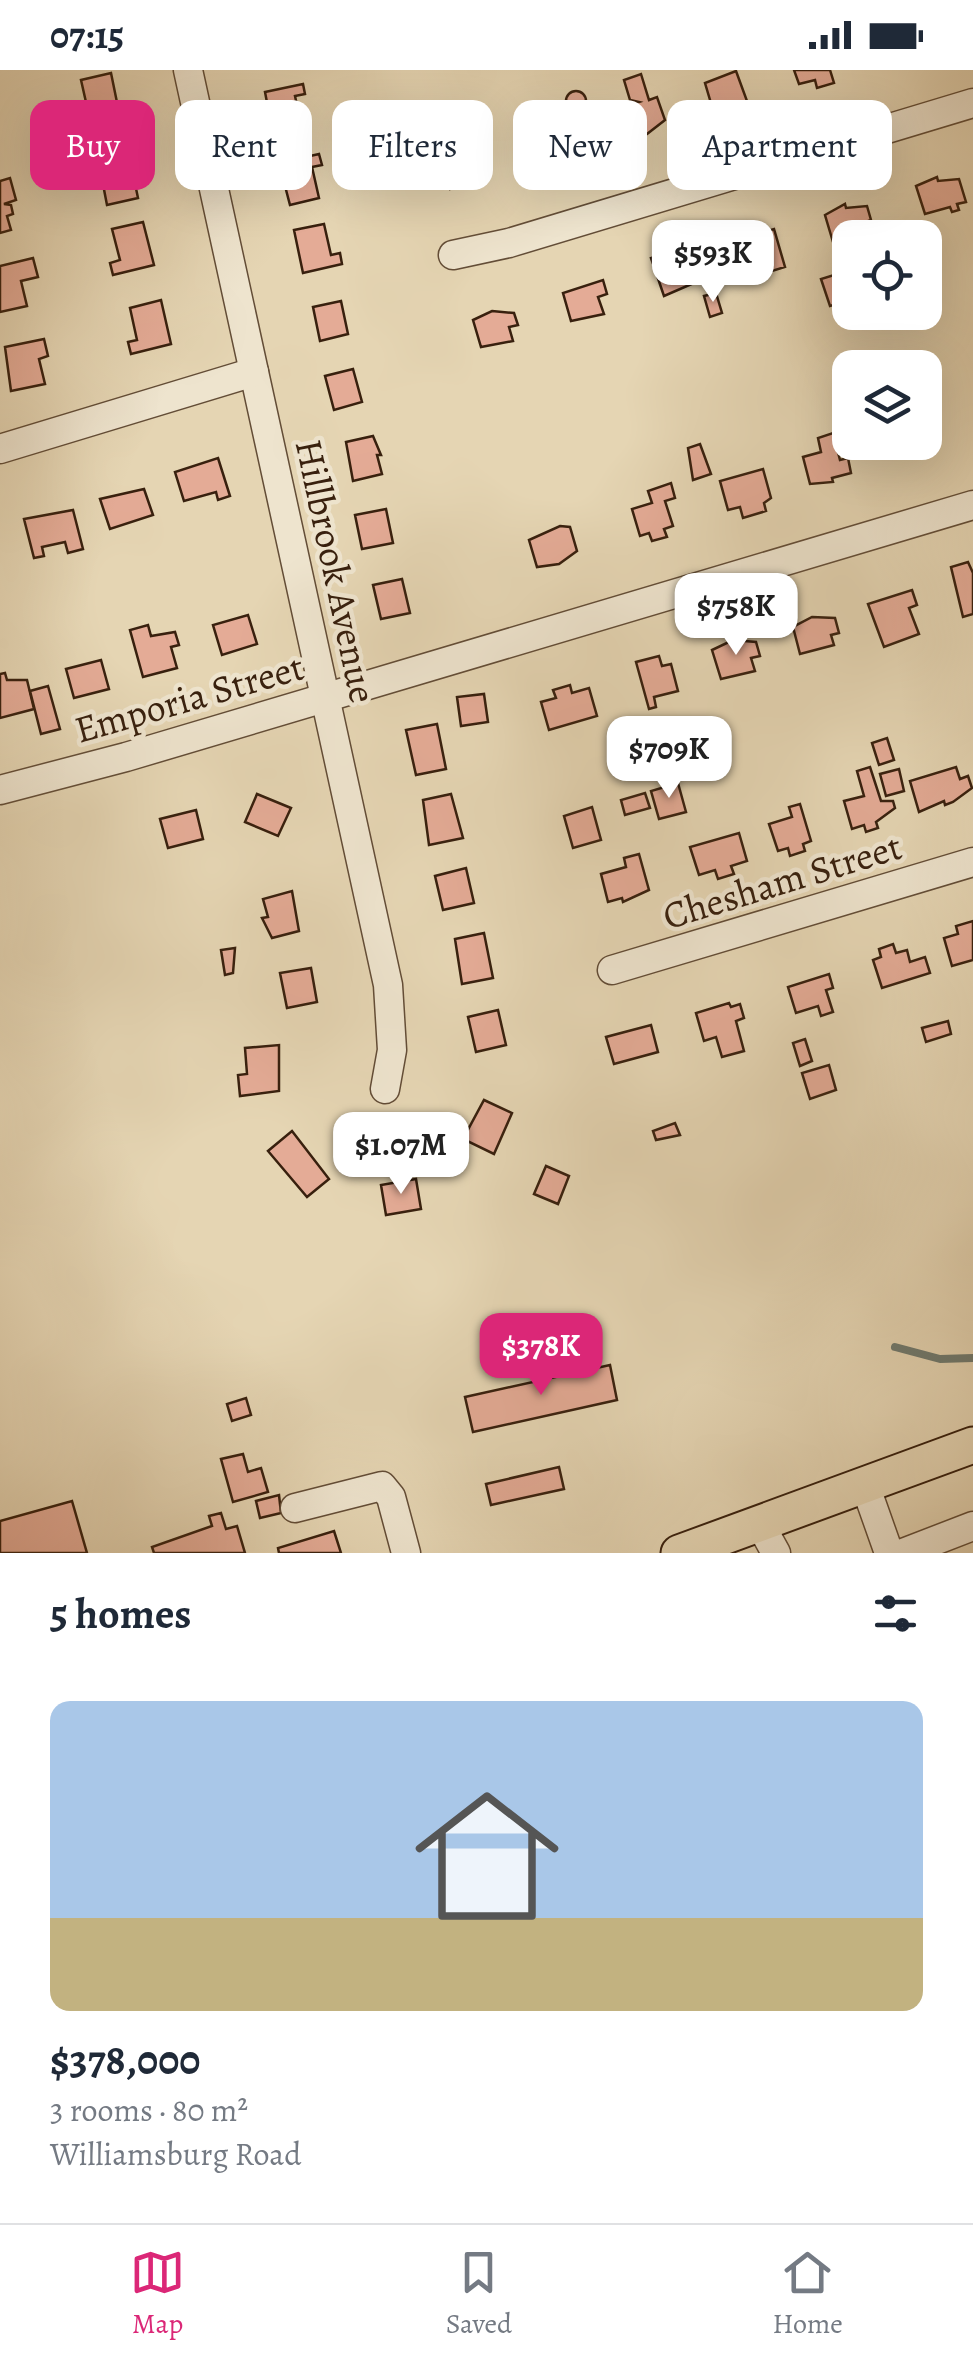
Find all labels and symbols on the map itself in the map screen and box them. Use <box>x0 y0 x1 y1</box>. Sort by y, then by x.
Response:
pin: $593K <box>643 220 783 305</box>
street label: Hillbrook Avenue <box>283 434 389 708</box>
pin: $758K <box>666 573 806 658</box>
street label: Emporia Street <box>68 640 310 756</box>
pin: $709K <box>599 716 739 801</box>
street label: Chesham Street <box>656 820 908 942</box>
pin: $1.07M <box>320 1112 482 1197</box>
pin: $378K <box>471 1313 611 1398</box>

